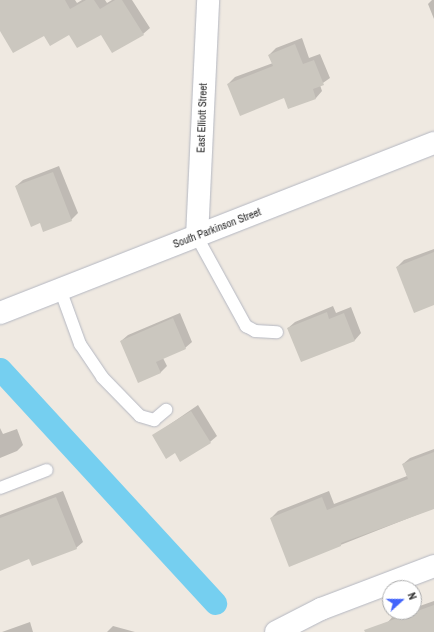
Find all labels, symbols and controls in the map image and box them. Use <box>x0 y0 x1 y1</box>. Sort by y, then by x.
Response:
street label: East Elliott Street <box>194 83 210 153</box>
street label: South Parkinson Street <box>171 205 263 251</box>
north arrow <box>382 580 422 620</box>
text: N <box>405 591 420 602</box>

